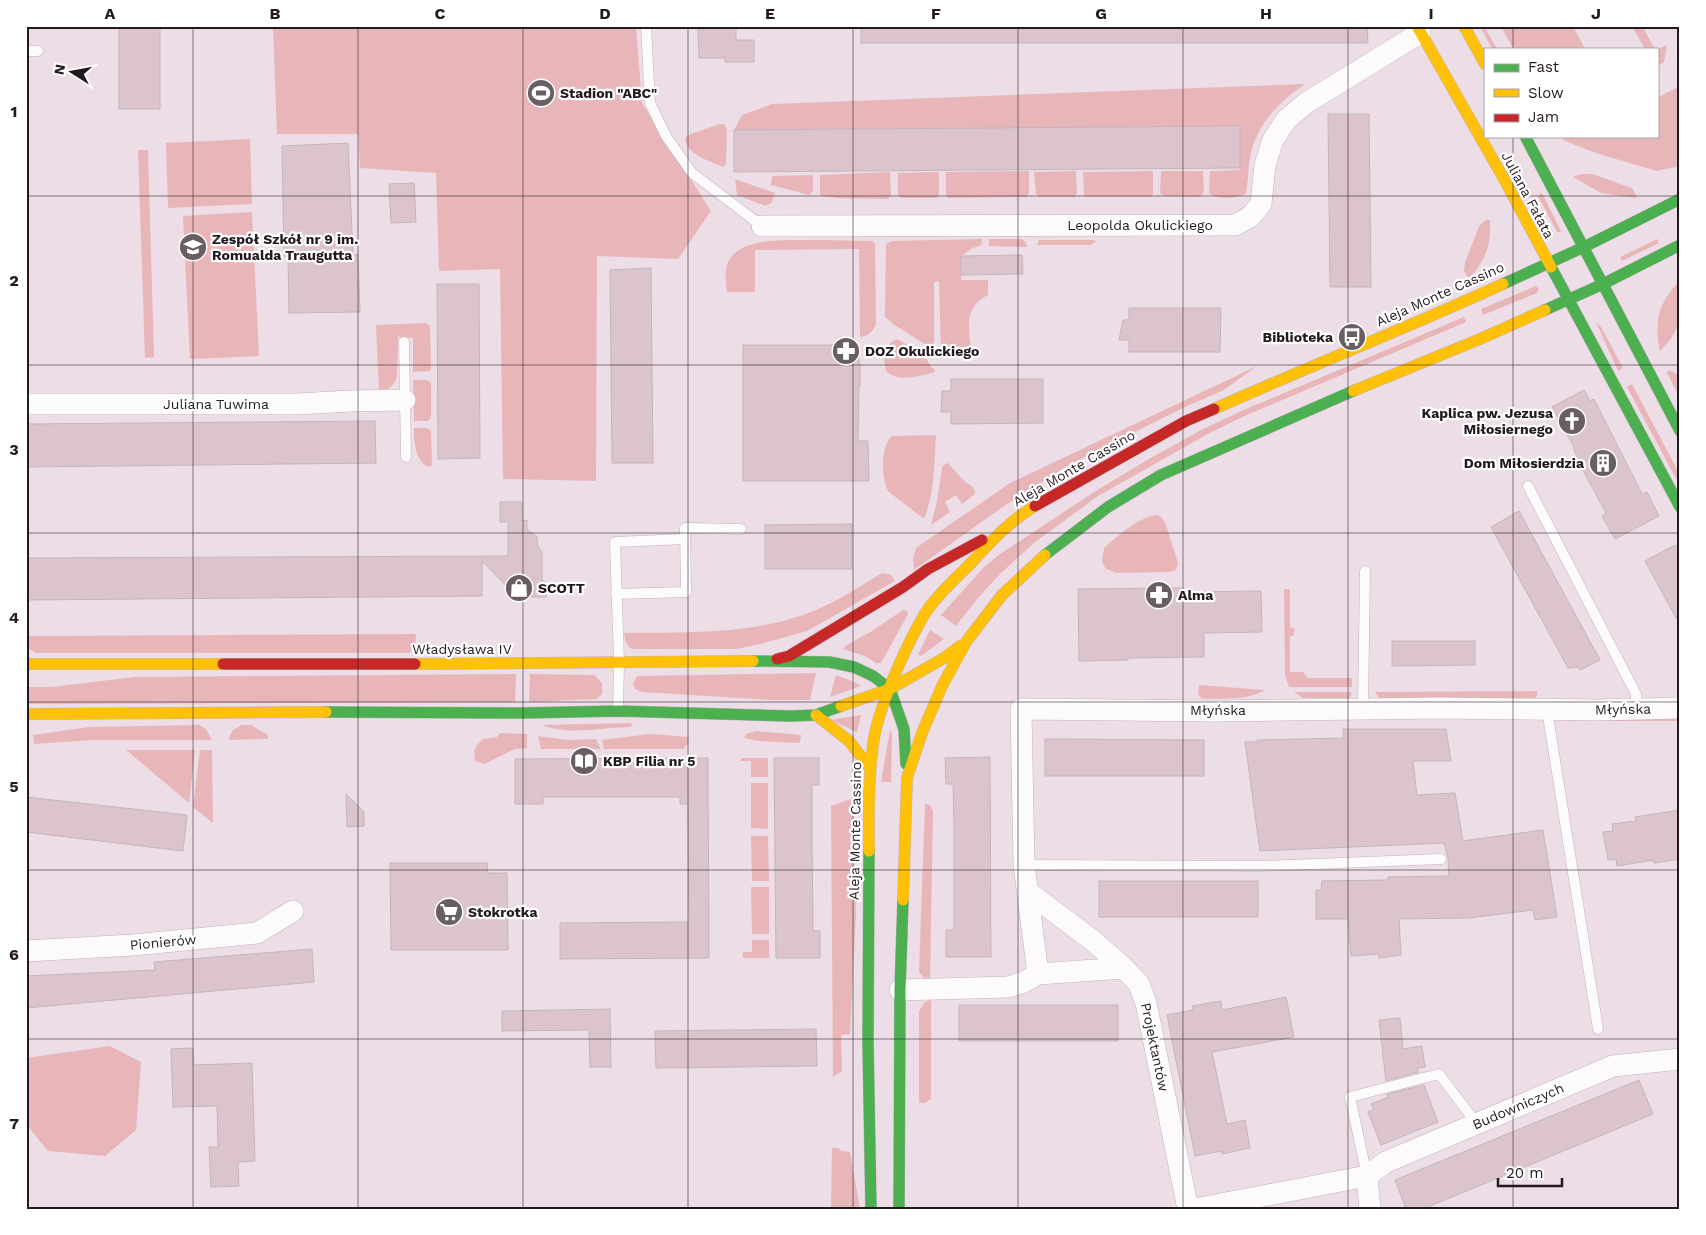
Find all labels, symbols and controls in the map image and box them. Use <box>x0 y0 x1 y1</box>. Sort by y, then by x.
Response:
text: A <box>105 4 116 23</box>
text: B <box>270 4 281 23</box>
text: C <box>435 4 446 23</box>
text: D <box>599 4 611 23</box>
text: E <box>765 4 775 23</box>
text: F <box>931 4 941 23</box>
text: G <box>1095 4 1107 23</box>
text: H <box>1260 4 1272 23</box>
text: I <box>1428 4 1434 23</box>
text: J <box>1591 4 1601 23</box>
north arrow <box>48 48 98 98</box>
legend <box>1484 48 1658 138</box>
text: Fast <box>1528 58 1560 76</box>
text: N <box>50 63 68 76</box>
sports icon: Stadion "ABC" <box>526 78 556 108</box>
text: Slow <box>1528 84 1564 102</box>
place label: Stadion "ABC" <box>560 85 657 101</box>
text: 1 <box>11 102 17 121</box>
text: Jam <box>1528 108 1559 126</box>
street label: Juliana Fałata <box>1498 149 1558 241</box>
street label: Leopolda Okulickiego <box>1067 217 1213 233</box>
place label: Zespół Szkół nr 9 im. Romualda Traugutta <box>212 231 358 263</box>
school or university icon: Zespół Szkół nr 9 im. Romualda Traugutta <box>178 232 208 262</box>
street label: Aleja Monte Cassino <box>1374 259 1506 329</box>
text: 2 <box>9 271 19 290</box>
bus stop icon: Biblioteka <box>1337 322 1367 352</box>
place label: Biblioteka <box>1263 329 1334 345</box>
pharmacy icon: DOZ Okulickiego <box>831 336 861 366</box>
place label: DOZ Okulickiego <box>865 343 979 359</box>
street label: Juliana Tuwima <box>163 396 269 412</box>
place label: Kaplica pw. Jezusa Miłosiernego <box>1422 405 1554 437</box>
church icon: Kaplica pw. Jezusa Miłosiernego <box>1557 406 1587 436</box>
street label: Aleja Monte Cassino <box>1010 426 1138 510</box>
text: 3 <box>9 440 19 459</box>
building icon: Dom Miłosierdzia <box>1588 448 1618 478</box>
place label: Dom Miłosierdzia <box>1464 455 1585 471</box>
shop icon: SCOTT <box>504 573 534 603</box>
place label: SCOTT <box>538 580 585 596</box>
pharmacy icon: Alma <box>1144 580 1174 610</box>
place label: Alma <box>1178 587 1214 603</box>
text: 4 <box>9 608 19 627</box>
street label: Władysława IV <box>412 641 512 657</box>
street label: Młyńska <box>1595 701 1651 717</box>
street label: Młyńska <box>1190 702 1246 718</box>
library icon: KBP Filia nr 5 <box>569 746 599 776</box>
place label: KBP Filia nr 5 <box>603 753 695 769</box>
street label: Aleja Monte Cassino <box>846 762 864 900</box>
text: 5 <box>9 777 19 796</box>
supermarket icon: Stokrotka <box>434 897 464 927</box>
place label: Stokrotka <box>468 904 538 920</box>
street label: Pionierów <box>129 931 197 953</box>
text: 6 <box>9 945 19 964</box>
street label: Projektantów <box>1138 1001 1172 1093</box>
street label: Budowniczych <box>1470 1080 1566 1132</box>
text: 7 <box>9 1114 19 1133</box>
scale bar <box>1498 1155 1562 1187</box>
text: 20 m <box>1506 1164 1544 1182</box>

